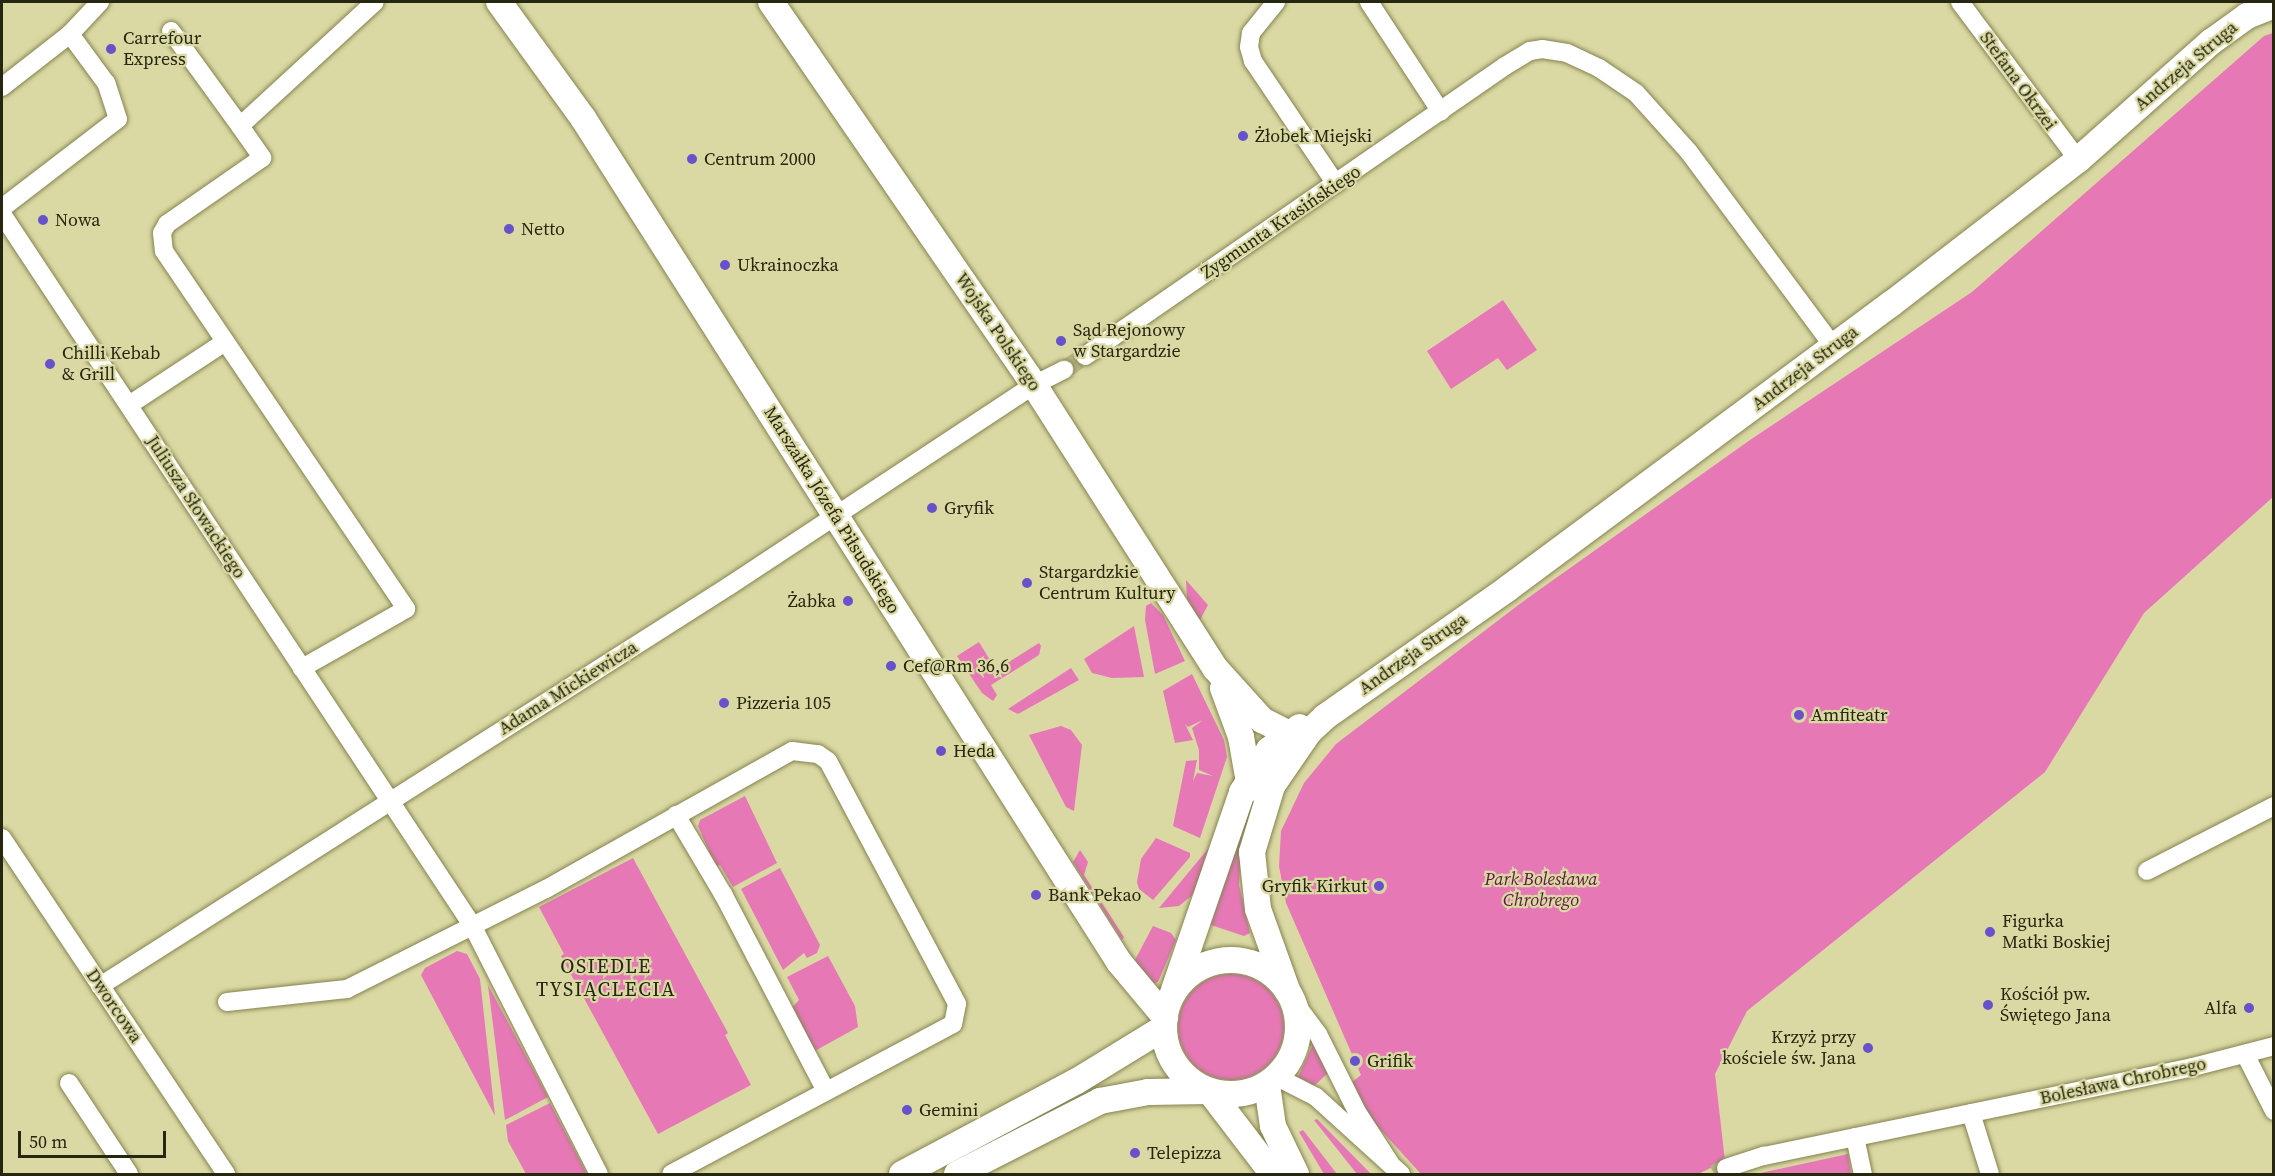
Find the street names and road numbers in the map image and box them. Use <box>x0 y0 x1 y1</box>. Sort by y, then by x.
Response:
street label: Andrzeja Struga <box>2130 17 2242 115</box>
street label: Stefana Okrzei <box>1975 28 2061 134</box>
street label: Zygmunta Krasińskiego <box>1197 161 1365 283</box>
street label: Wojska Polskiego <box>950 269 1046 395</box>
street label: Andrzeja Struga <box>1748 321 1862 415</box>
street label: Marszałka Józefa Piłsudskiego <box>759 402 905 618</box>
street label: Juliusza Słowackiego <box>142 431 250 583</box>
street label: Andrzeja Struga <box>1355 609 1471 699</box>
street label: Adama Mickiewicza <box>494 636 642 740</box>
street label: Dworcowa <box>81 965 147 1047</box>
street label: Bolesława Chrobrego <box>2038 1053 2208 1109</box>

